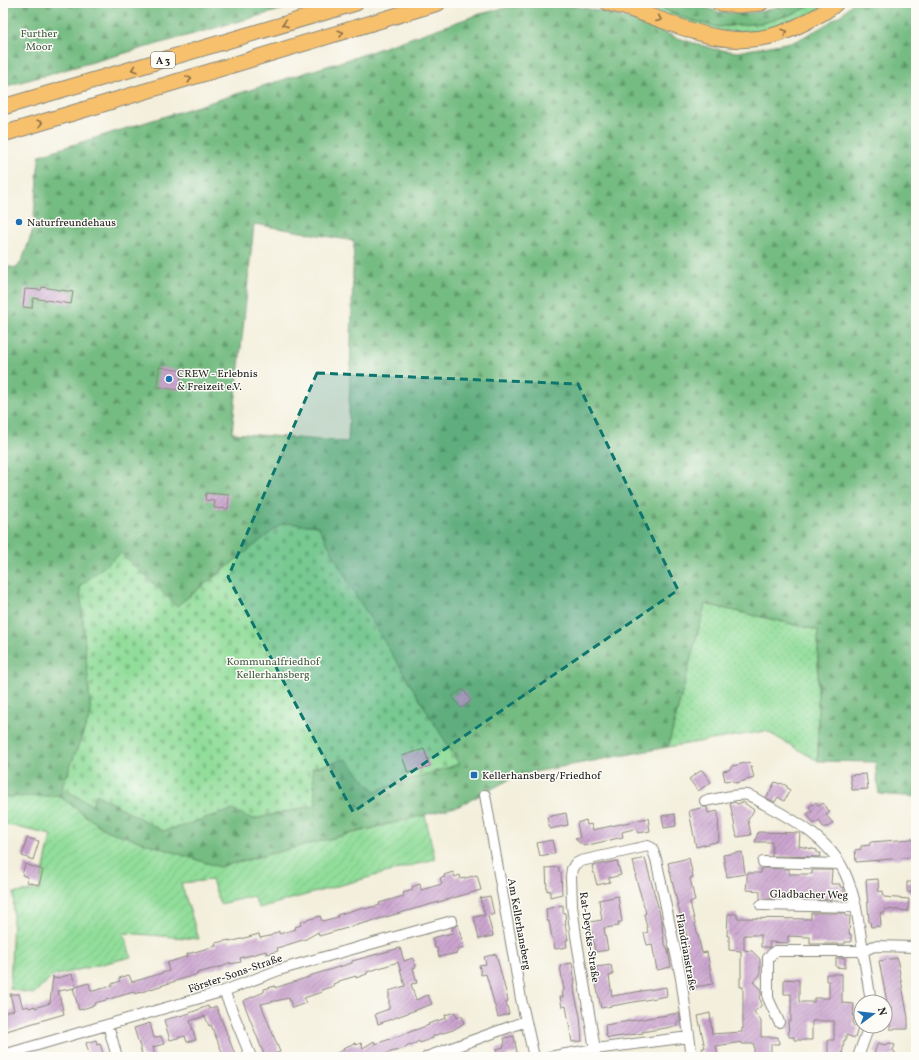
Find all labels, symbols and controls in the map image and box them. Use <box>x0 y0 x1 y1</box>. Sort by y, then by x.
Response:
one-way arrow <box>655 15 662 23</box>
one-way arrow <box>282 19 289 28</box>
park label: Further Moor <box>21 27 58 55</box>
one-way arrow <box>781 28 788 37</box>
one-way arrow <box>337 29 344 38</box>
road number: A 3 <box>151 52 175 68</box>
one-way arrow <box>130 64 137 73</box>
one-way arrow <box>186 75 193 84</box>
one-way arrow <box>37 119 44 128</box>
place label: Naturfreundehaus <box>27 216 116 231</box>
marker: Naturfreundehaus <box>14 217 24 227</box>
place label: CREW - Erlebnis & Freizeit e.V. <box>177 367 258 395</box>
marker: CREW - Erlebnis & Freizeit e.V. <box>164 374 174 384</box>
park label: Kommunalfriedhof Kellerhansberg <box>226 655 321 683</box>
place label: Kellerhansberg/Friedhof <box>482 769 602 784</box>
marker: Kellerhansberg/Friedhof <box>469 770 479 780</box>
street label: Am Kellerhansberg <box>503 877 534 972</box>
street label: Gladbacher Weg <box>770 887 849 904</box>
street label: Rat-Deycks-Straße <box>575 891 602 984</box>
street label: Flandrianstraße <box>671 912 700 992</box>
street label: Förster-Sons-Straße <box>186 951 285 998</box>
north arrow <box>853 994 893 1034</box>
text: N <box>873 1006 889 1018</box>

